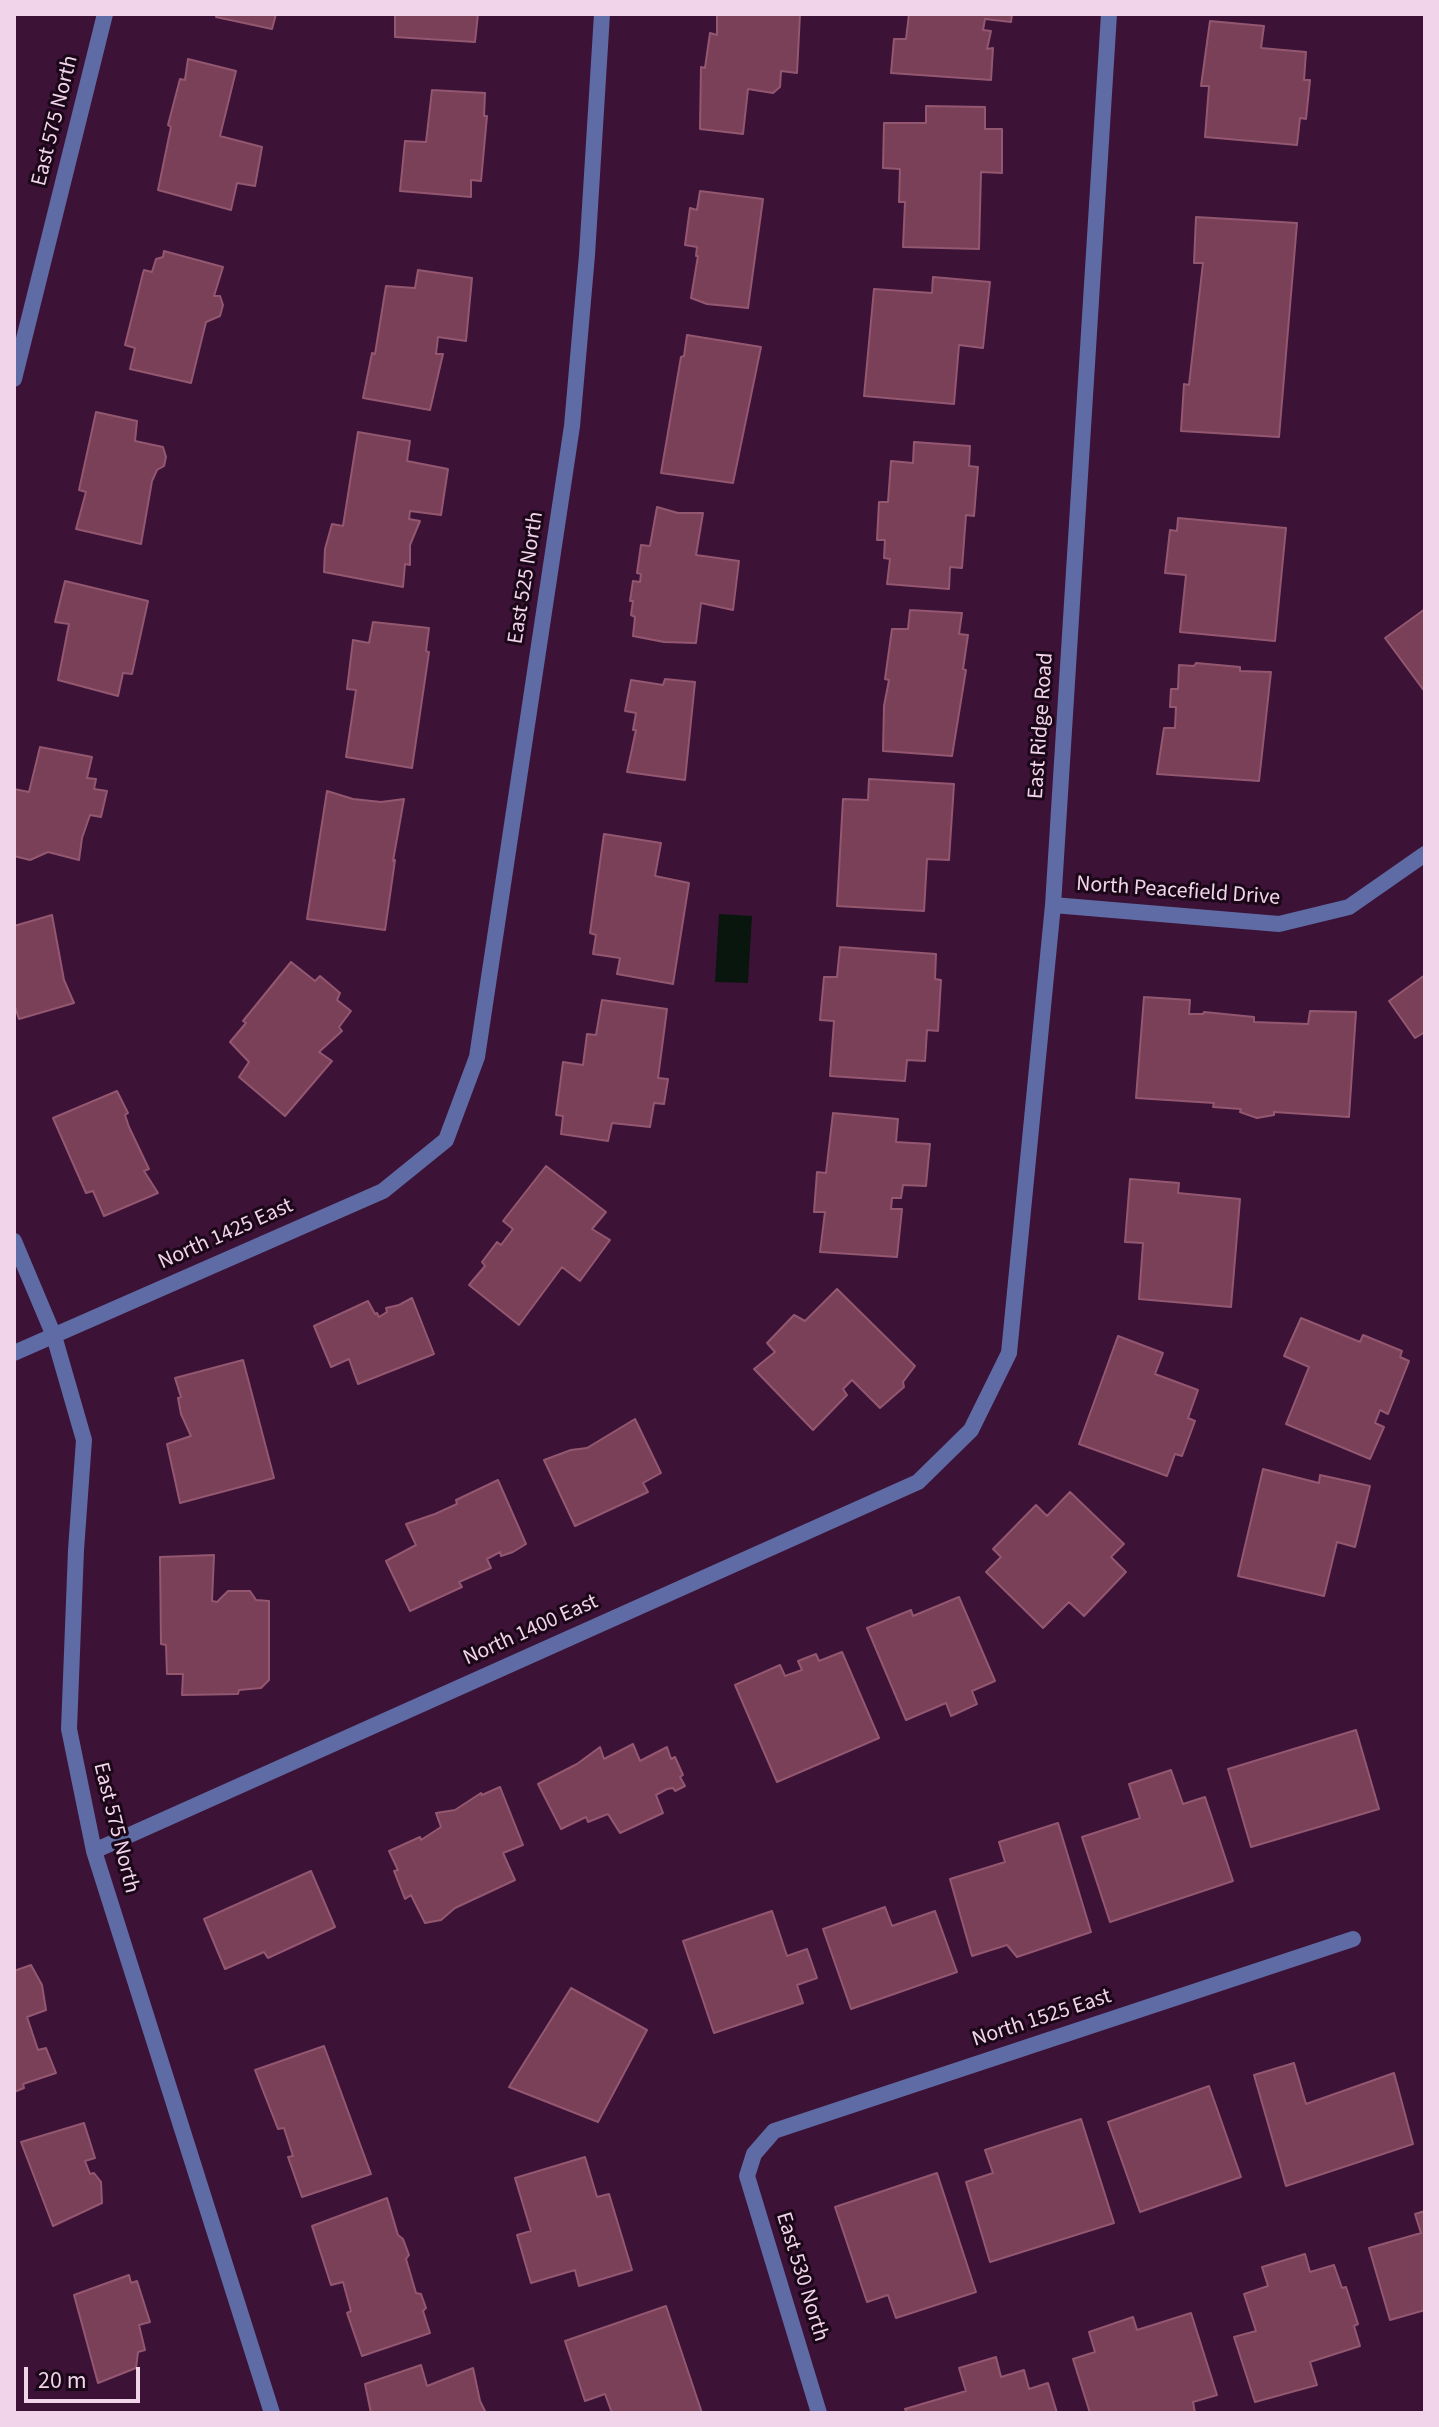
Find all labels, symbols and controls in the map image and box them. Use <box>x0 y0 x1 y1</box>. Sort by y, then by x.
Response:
street label: East 575 North <box>27 53 85 189</box>
street label: East 525 North <box>504 510 550 646</box>
street label: East Ridge Road <box>1024 652 1060 800</box>
street label: North Peacefield Drive <box>1075 872 1281 912</box>
street label: North 1425 East <box>155 1194 297 1276</box>
street label: North 1400 East <box>460 1590 602 1672</box>
street label: East 575 North <box>86 1760 144 1896</box>
street label: North 1525 East <box>969 1984 1115 2054</box>
street label: East 530 North <box>769 2209 833 2345</box>
scale bar <box>28 2351 144 2401</box>
text: 20 m <box>38 2363 87 2398</box>

